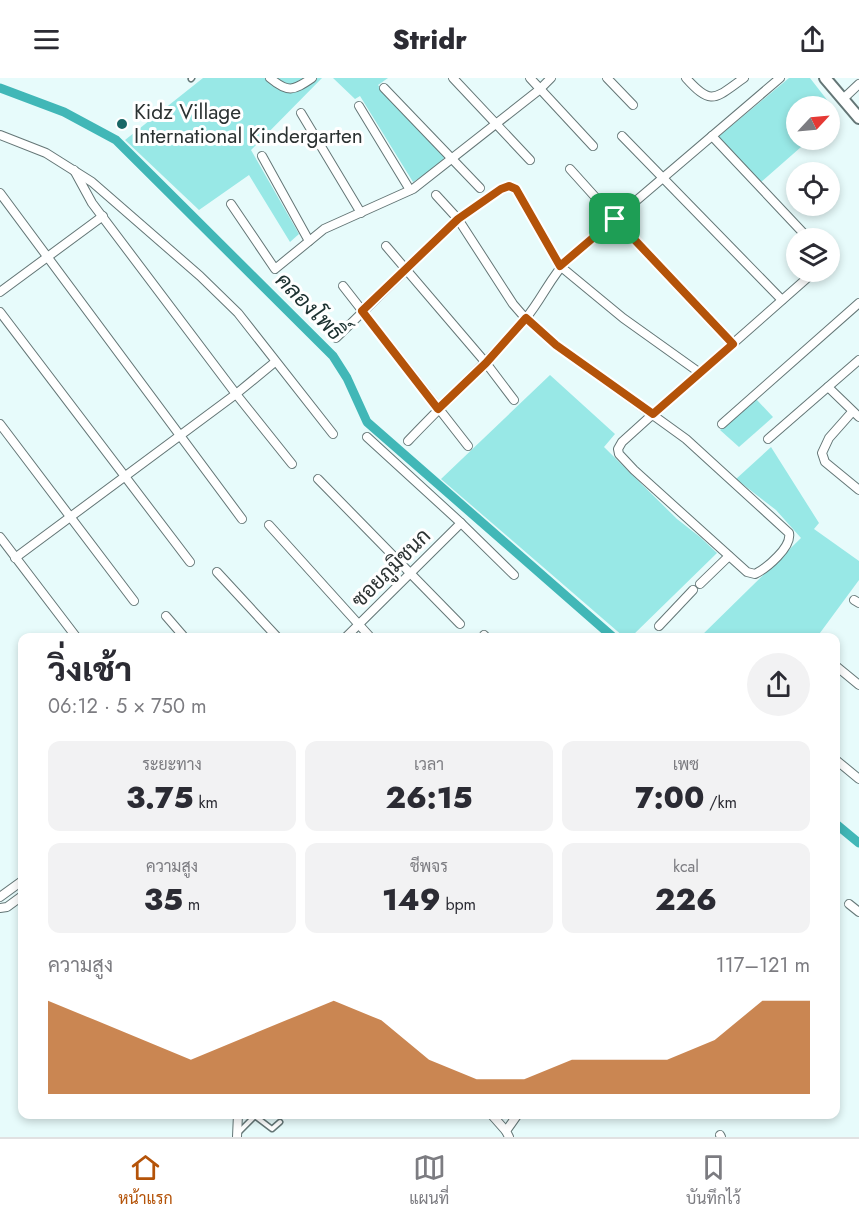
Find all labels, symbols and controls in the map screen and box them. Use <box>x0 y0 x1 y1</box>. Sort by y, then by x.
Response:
text: Stridr <box>392 20 467 59</box>
icon: menu <box>30 23 63 56</box>
icon: share <box>796 23 829 56</box>
north arrow <box>786 96 840 150</box>
map controls <box>786 96 840 282</box>
place label: Kidz Village International Kindergarten <box>134 97 363 151</box>
marker: Kidz Village International Kindergarten <box>115 117 129 131</box>
button: locate <box>786 162 840 216</box>
pin <box>589 193 640 244</box>
icon: arrive <box>598 202 631 235</box>
button: layers <box>786 228 840 282</box>
water label: คลองโพธิ์ <box>269 263 356 350</box>
street label: ซอยภูมิชนก <box>345 522 437 614</box>
text: วิ่งเช้า <box>48 646 132 693</box>
button: share <box>747 653 810 716</box>
text: 06:12 · 5 × 750 m <box>48 692 206 721</box>
text: ระยะทาง <box>142 753 202 776</box>
text: เวลา <box>414 753 444 776</box>
text: เพซ <box>673 753 699 776</box>
text: 3.75 <box>126 776 194 819</box>
text: 26:15 <box>385 776 473 819</box>
text: 7:00 <box>635 776 704 819</box>
text: km <box>194 791 218 814</box>
text: /km <box>704 791 737 814</box>
text: ความสูง <box>146 855 198 878</box>
text: ชีพจร <box>410 855 448 878</box>
text: kcal <box>673 855 699 878</box>
text: 35 <box>144 878 183 921</box>
text: 149 <box>382 878 441 921</box>
text: 226 <box>655 878 717 921</box>
text: m <box>183 893 200 916</box>
text: bpm <box>441 893 476 916</box>
text: ความสูง <box>48 951 113 980</box>
text: 117–121 m <box>716 951 810 980</box>
tab: หน้าแรก <box>118 1151 173 1210</box>
tab: แผนที่ <box>409 1151 449 1210</box>
tab: บันทึกไว้ <box>686 1151 741 1210</box>

